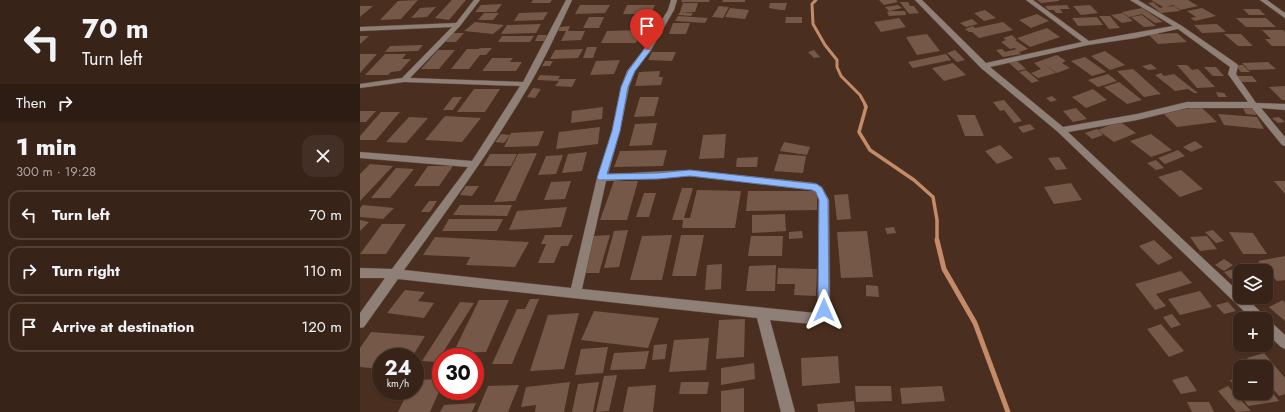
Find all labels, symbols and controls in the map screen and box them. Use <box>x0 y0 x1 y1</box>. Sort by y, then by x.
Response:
text: 70 m <box>82 8 149 49</box>
pin <box>630 9 664 50</box>
icon: arrive <box>636 15 658 37</box>
icon: left <box>16 16 68 68</box>
text: Turn left <box>82 46 142 72</box>
text: Then <box>16 92 46 114</box>
icon: right <box>54 92 76 114</box>
text: 1 min <box>16 129 77 164</box>
button: close <box>302 135 344 177</box>
text: 300 m · 19:28 <box>16 162 96 181</box>
icon: left <box>18 204 40 226</box>
text: Turn left <box>52 204 110 226</box>
text: 70 m <box>309 204 342 226</box>
icon: right <box>18 260 40 282</box>
text: Turn right <box>52 260 120 282</box>
text: 110 m <box>303 260 342 282</box>
map controls <box>1233 264 1273 400</box>
button: layers <box>1233 264 1273 304</box>
position arrow <box>803 289 845 331</box>
button: + <box>1233 312 1273 352</box>
icon: arrive <box>18 316 40 338</box>
text: Arrive at destination <box>52 316 194 338</box>
text: 120 m <box>302 316 342 338</box>
speed limit sign: 30 <box>432 348 484 400</box>
text: 24 <box>384 354 412 383</box>
button: − <box>1233 360 1273 400</box>
text: km/h <box>387 376 409 391</box>

